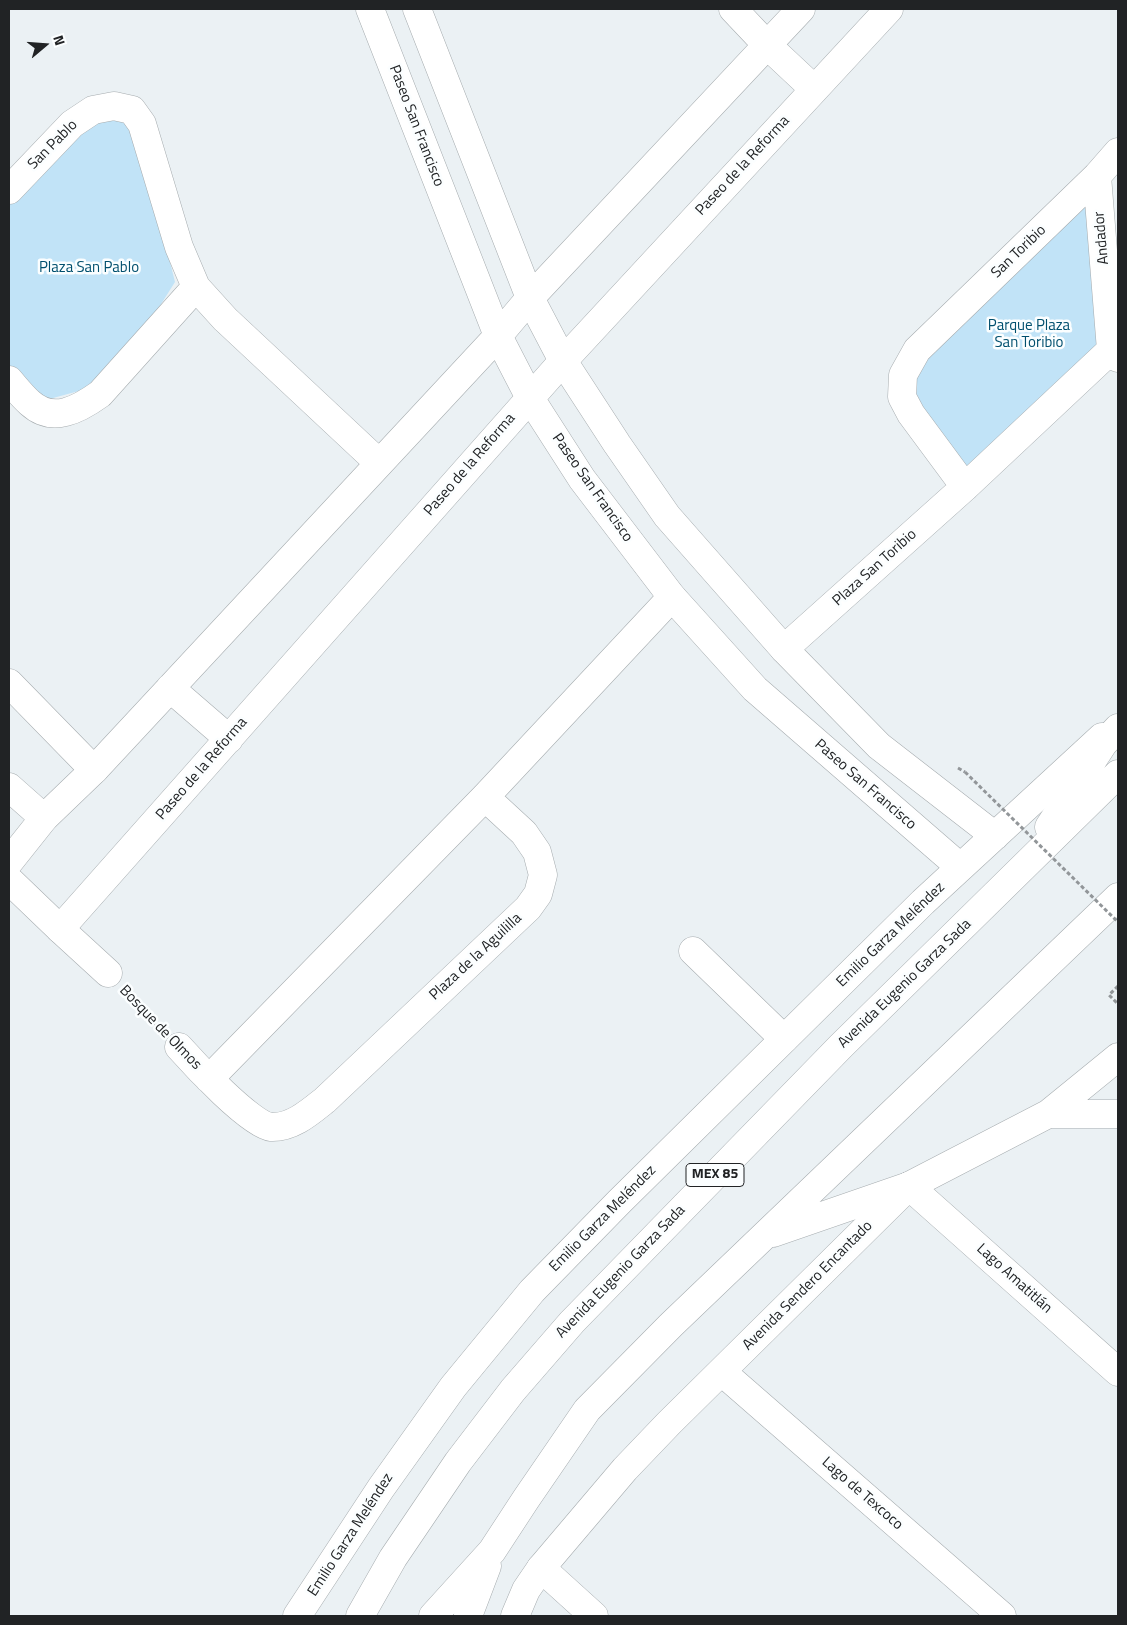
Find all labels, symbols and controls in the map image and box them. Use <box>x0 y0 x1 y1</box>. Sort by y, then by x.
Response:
north arrow <box>20 20 70 70</box>
text: N <box>48 32 71 48</box>
street label: Paseo San Francisco <box>385 63 447 189</box>
street label: Paseo de la Reforma <box>692 112 794 220</box>
street label: San Pablo <box>25 117 81 173</box>
street label: Andador <box>1091 211 1113 265</box>
street label: San Toribio <box>988 222 1050 282</box>
park label: Plaza San Pablo <box>39 259 139 277</box>
park label: Parque Plaza San Toribio <box>988 317 1070 352</box>
street label: Paseo de la Reforma <box>421 410 519 520</box>
street label: Paseo San Francisco <box>548 430 636 546</box>
street label: Plaza San Toribio <box>829 526 921 610</box>
street label: Paseo de la Reforma <box>153 714 251 824</box>
street label: Paseo San Francisco <box>811 736 919 834</box>
street label: Emilio Garza Meléndez <box>833 879 949 991</box>
street label: Plaza de la Aguililla <box>426 910 526 1004</box>
street label: Avenida Eugenio Garza Sada <box>835 916 975 1052</box>
street label: Bosque de Olmos <box>115 982 205 1074</box>
street label: Emilio Garza Meléndez <box>546 1162 660 1276</box>
road number: MEX 85 <box>686 1164 744 1186</box>
street label: Avenida Eugenio Garza Sada <box>553 1202 689 1342</box>
street label: Avenida Sendero Encantado <box>739 1217 877 1355</box>
street label: Lago Amatitlán <box>973 1240 1055 1318</box>
street label: Lago de Texcoco <box>818 1454 906 1534</box>
street label: Emilio Garza Meléndez <box>304 1470 398 1600</box>

